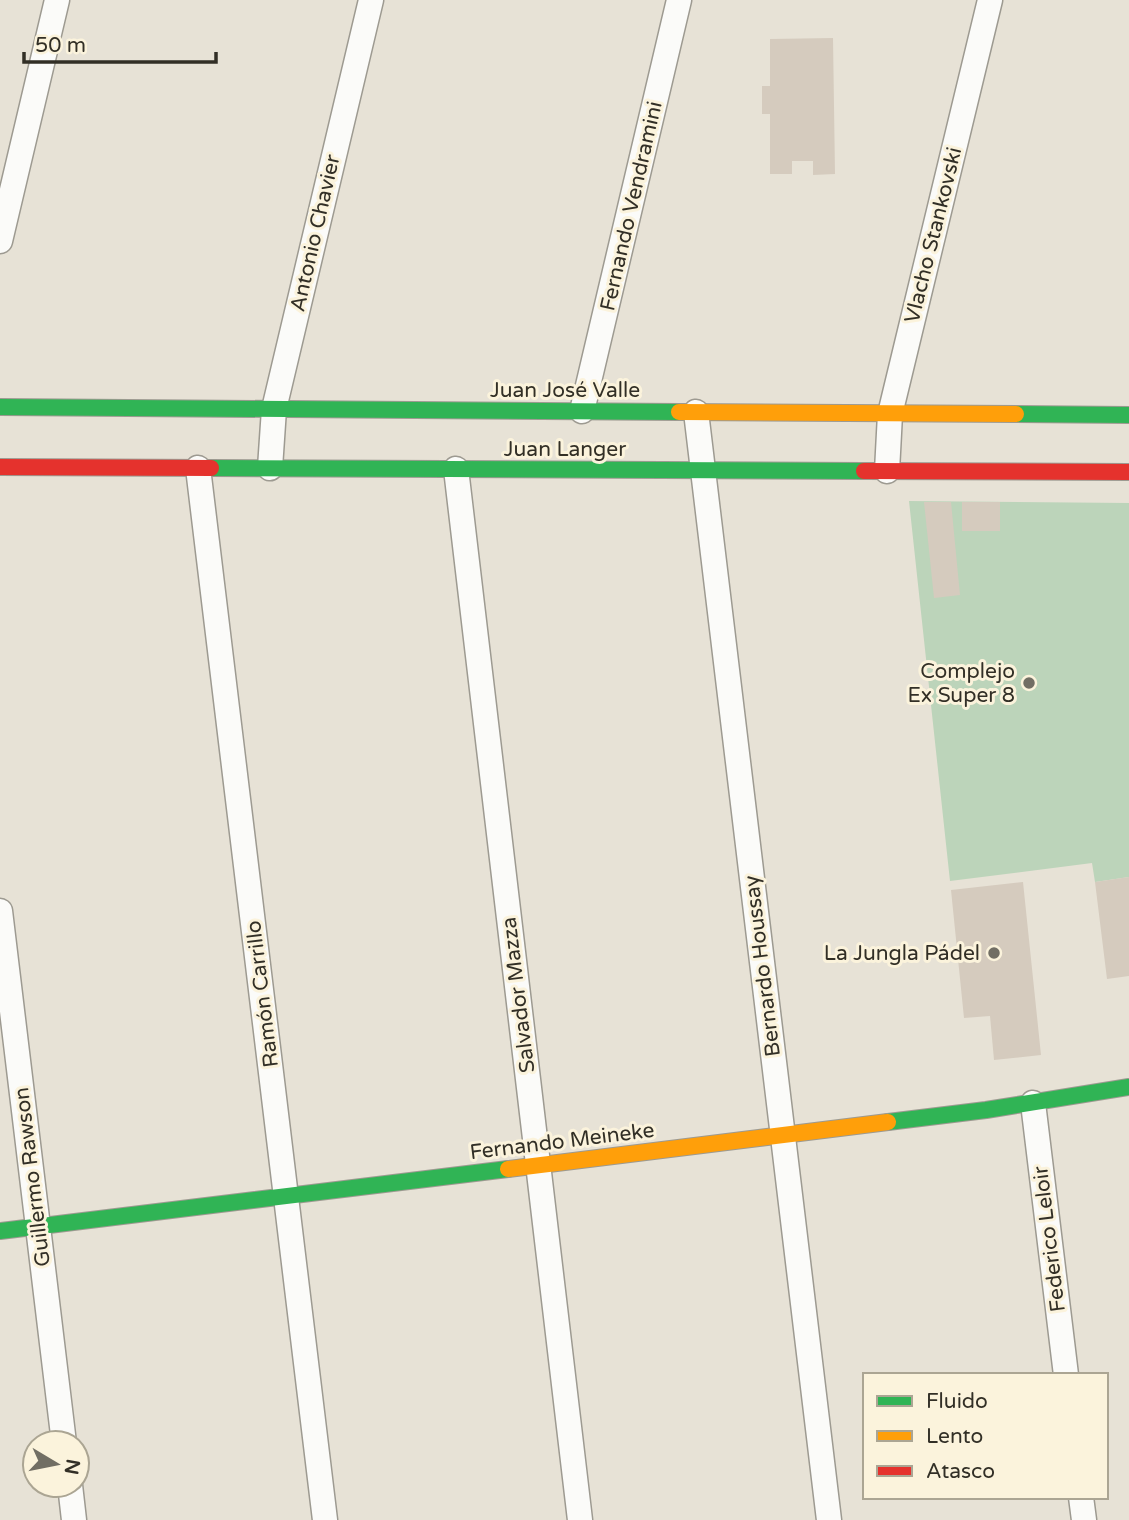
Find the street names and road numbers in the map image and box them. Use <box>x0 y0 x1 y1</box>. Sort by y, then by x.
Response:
street label: Fernando Vendramini <box>595 99 668 313</box>
street label: Vlacho Stankovski <box>900 145 967 326</box>
street label: Antonio Chavier <box>285 152 346 314</box>
street label: Juan José Valle <box>490 378 640 403</box>
street label: Juan Langer <box>504 437 626 462</box>
street label: Bernardo Houssay <box>739 874 786 1058</box>
street label: Salvador Mazza <box>497 915 540 1074</box>
street label: Ramón Carrillo <box>241 919 284 1069</box>
street label: Guillermo Rawson <box>9 1086 56 1268</box>
street label: Fernando Meineke <box>468 1118 656 1165</box>
street label: Federico Leloir <box>1028 1165 1071 1313</box>

